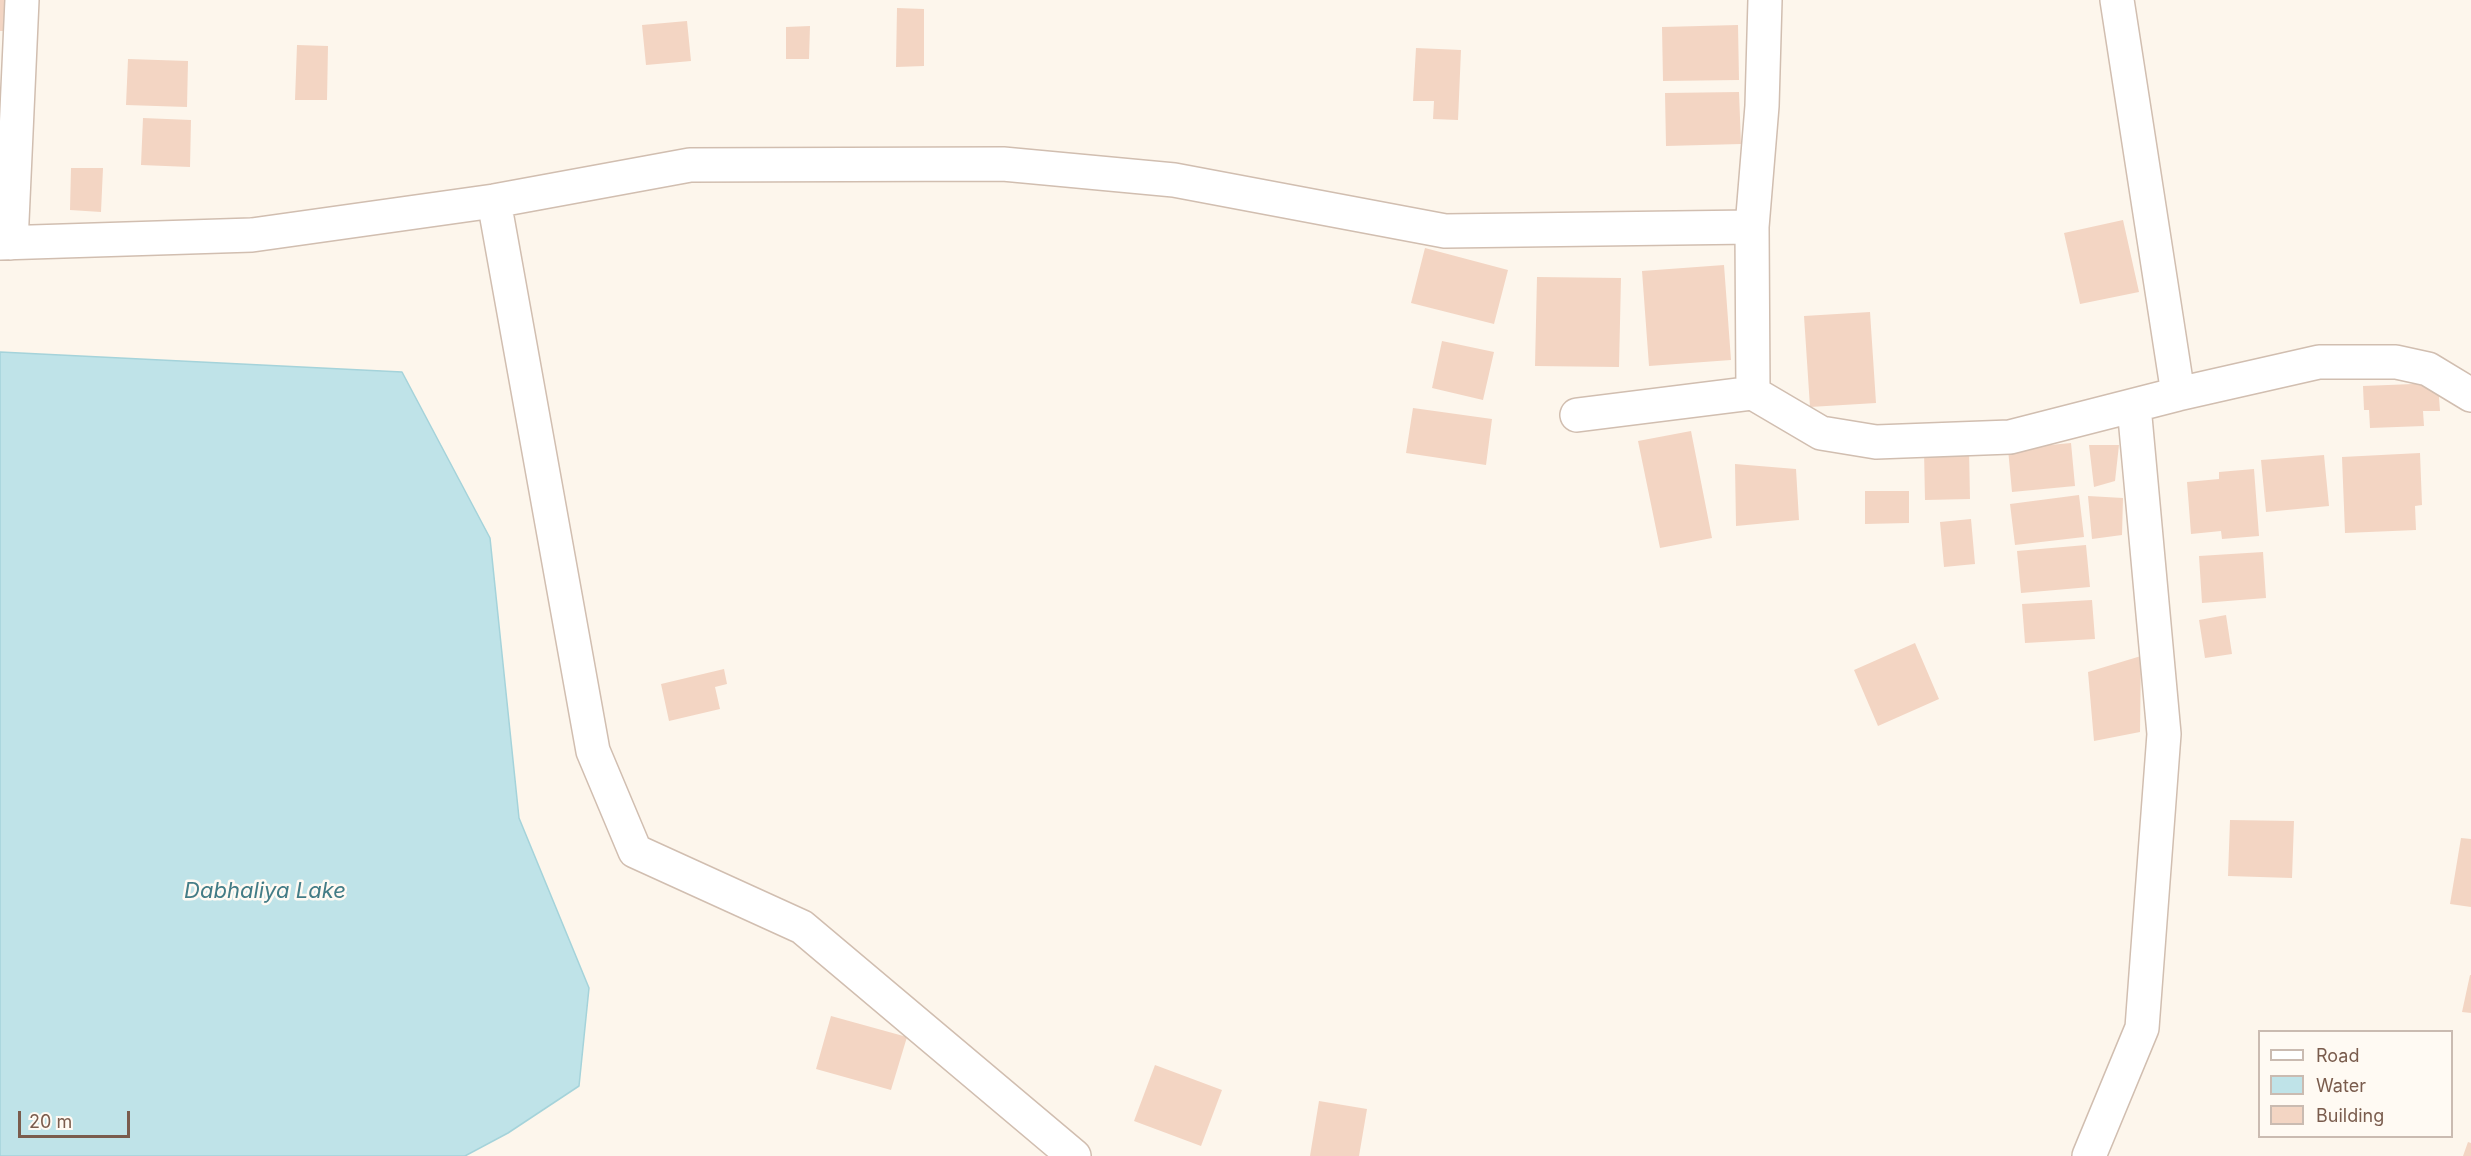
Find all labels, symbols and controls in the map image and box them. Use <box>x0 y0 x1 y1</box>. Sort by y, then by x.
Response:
water label: Dabhaliya Lake <box>184 878 346 904</box>
legend <box>2258 1030 2453 1138</box>
text: Road <box>2316 1045 2359 1066</box>
text: Water <box>2316 1075 2366 1096</box>
scale bar <box>21 1099 134 1137</box>
text: Building <box>2316 1105 2384 1126</box>
text: 20 m <box>29 1111 72 1132</box>

